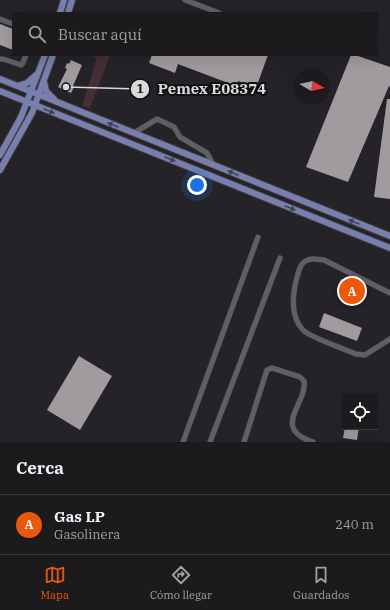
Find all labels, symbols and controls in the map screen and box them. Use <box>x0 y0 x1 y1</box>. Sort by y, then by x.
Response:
search box <box>12 12 378 56</box>
icon: search <box>26 23 48 45</box>
text: Buscar aquí <box>58 25 142 44</box>
north arrow <box>294 68 330 104</box>
callout: Pemex E08374 <box>130 75 274 102</box>
text: Pemex E08374 <box>158 79 266 98</box>
text: 1 <box>136 81 144 96</box>
one-way arrow <box>44 108 56 114</box>
one-way arrow <box>106 121 118 127</box>
one-way arrow <box>164 157 176 163</box>
one-way arrow <box>227 169 239 175</box>
your location <box>187 175 207 195</box>
one-way arrow <box>285 205 296 211</box>
one-way arrow <box>347 218 359 224</box>
pin: A <box>339 276 365 306</box>
map controls <box>342 394 378 430</box>
button: locate <box>342 394 378 430</box>
text: Cerca <box>16 457 64 479</box>
text: Gas LP <box>54 507 105 526</box>
text: A <box>24 516 34 533</box>
text: 240 m <box>335 516 374 533</box>
text: Gasolinera <box>54 526 120 543</box>
tab: Mapa <box>41 564 69 602</box>
tab: Cómo llegar <box>150 564 212 602</box>
tab: Guardados <box>293 564 349 602</box>

